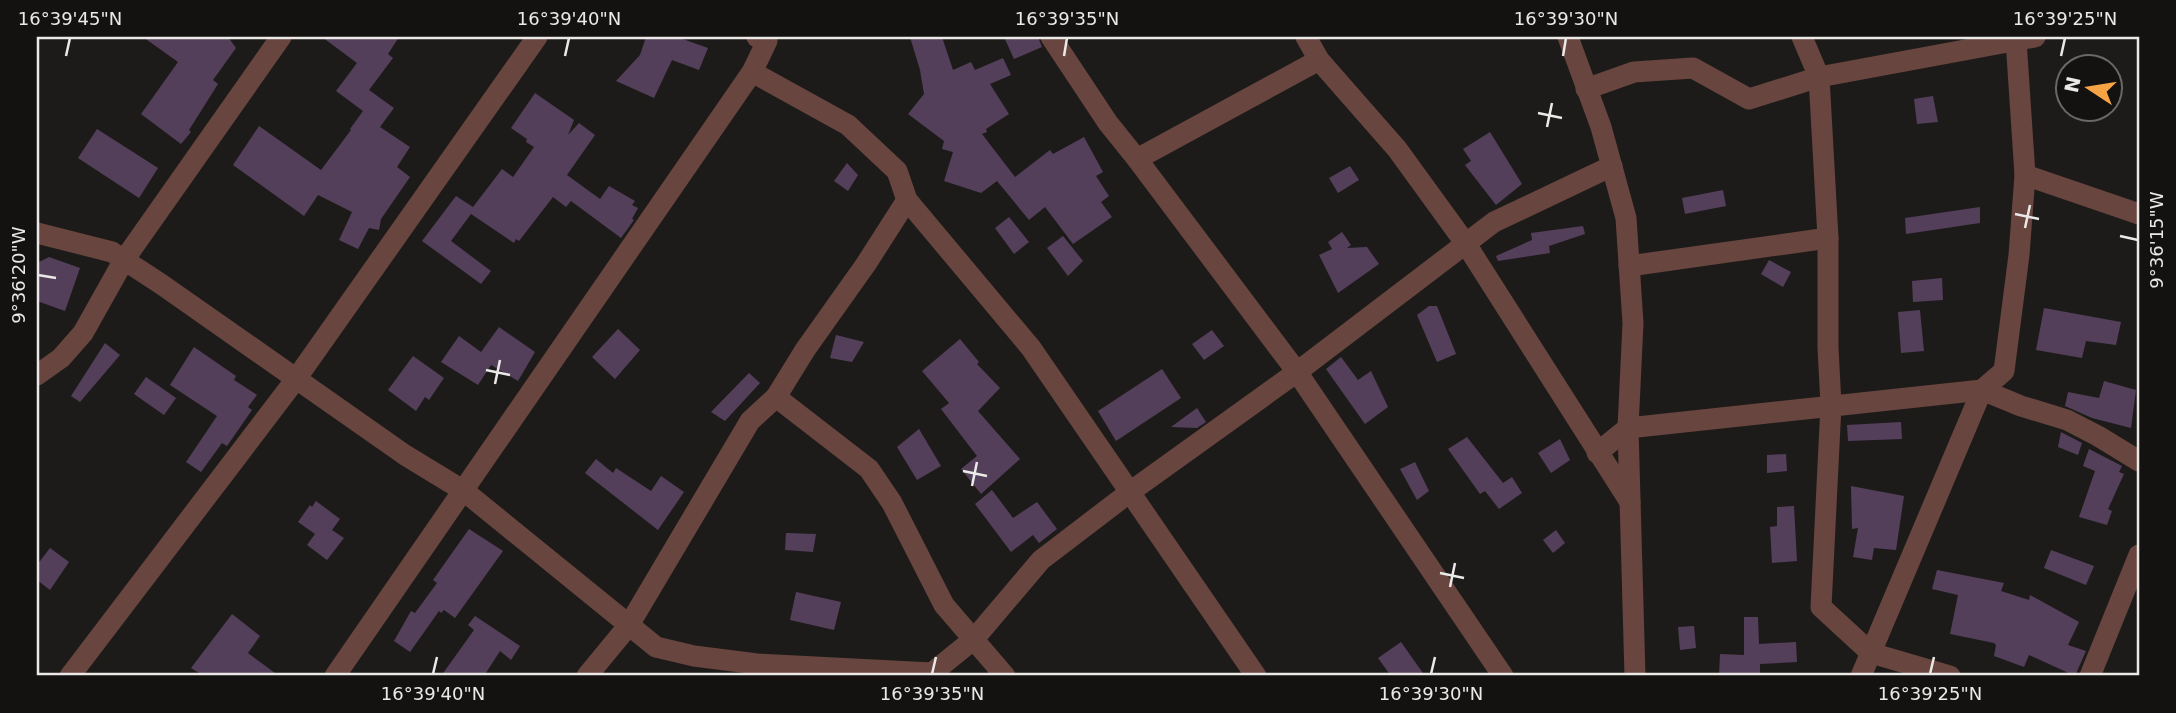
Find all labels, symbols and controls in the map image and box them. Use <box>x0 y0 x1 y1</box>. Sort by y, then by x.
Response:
text: 16°39'45"N <box>18 8 122 29</box>
text: 16°39'40"N <box>517 8 621 29</box>
text: 16°39'35"N <box>1015 8 1119 29</box>
text: 16°39'30"N <box>1514 8 1618 29</box>
text: 16°39'25"N <box>2013 8 2117 29</box>
north arrow <box>2054 52 2124 122</box>
text: N <box>2060 74 2085 95</box>
text: 9°36'15"W <box>2146 191 2167 289</box>
text: 9°36'20"W <box>8 226 29 324</box>
text: 16°39'40"N <box>381 683 485 704</box>
text: 16°39'35"N <box>880 683 984 704</box>
text: 16°39'30"N <box>1379 683 1483 704</box>
text: 16°39'25"N <box>1878 683 1982 704</box>

